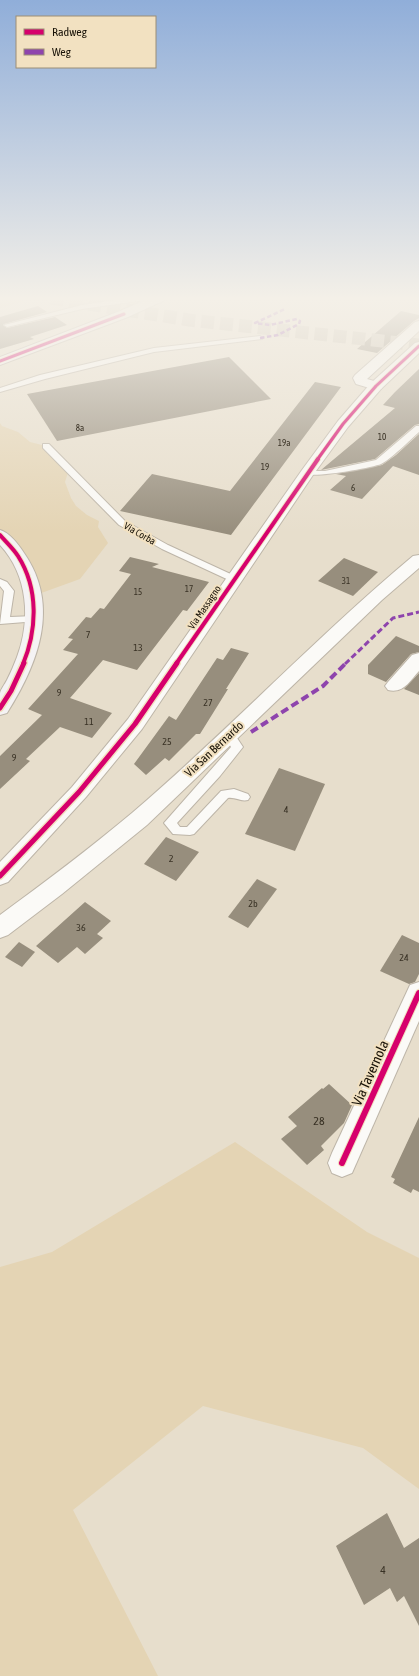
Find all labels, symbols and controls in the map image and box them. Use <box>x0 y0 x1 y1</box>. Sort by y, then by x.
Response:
legend <box>16 16 156 68</box>
text: Radweg <box>52 25 88 39</box>
text: Weg <box>52 45 72 59</box>
house number: 8a <box>76 423 84 433</box>
house number: 10 <box>378 432 386 442</box>
house number: 19a <box>278 438 290 448</box>
house number: 19 <box>261 462 269 472</box>
house number: 6 <box>351 483 355 493</box>
street label: Via Corba <box>122 520 158 547</box>
house number: 31 <box>342 576 350 586</box>
street label: Via Massagno <box>186 583 223 631</box>
house number: 17 <box>185 584 193 594</box>
house number: 15 <box>134 587 142 597</box>
house number: 7 <box>86 629 91 640</box>
house number: 13 <box>133 642 143 653</box>
house number: 9 <box>57 687 62 698</box>
house number: 27 <box>203 697 213 708</box>
house number: 11 <box>84 716 94 727</box>
street label: Via San Bernardo <box>182 718 246 780</box>
house number: 25 <box>162 736 172 747</box>
house number: 9 <box>12 752 17 763</box>
house number: 4 <box>284 804 289 815</box>
house number: 2 <box>169 853 174 864</box>
house number: 2b <box>248 898 258 909</box>
house number: 36 <box>76 922 86 933</box>
house number: 24 <box>399 952 409 963</box>
street label: Via Tavernola <box>348 1038 392 1108</box>
house number: 28 <box>313 1114 325 1128</box>
house number: 4 <box>380 1563 386 1577</box>

